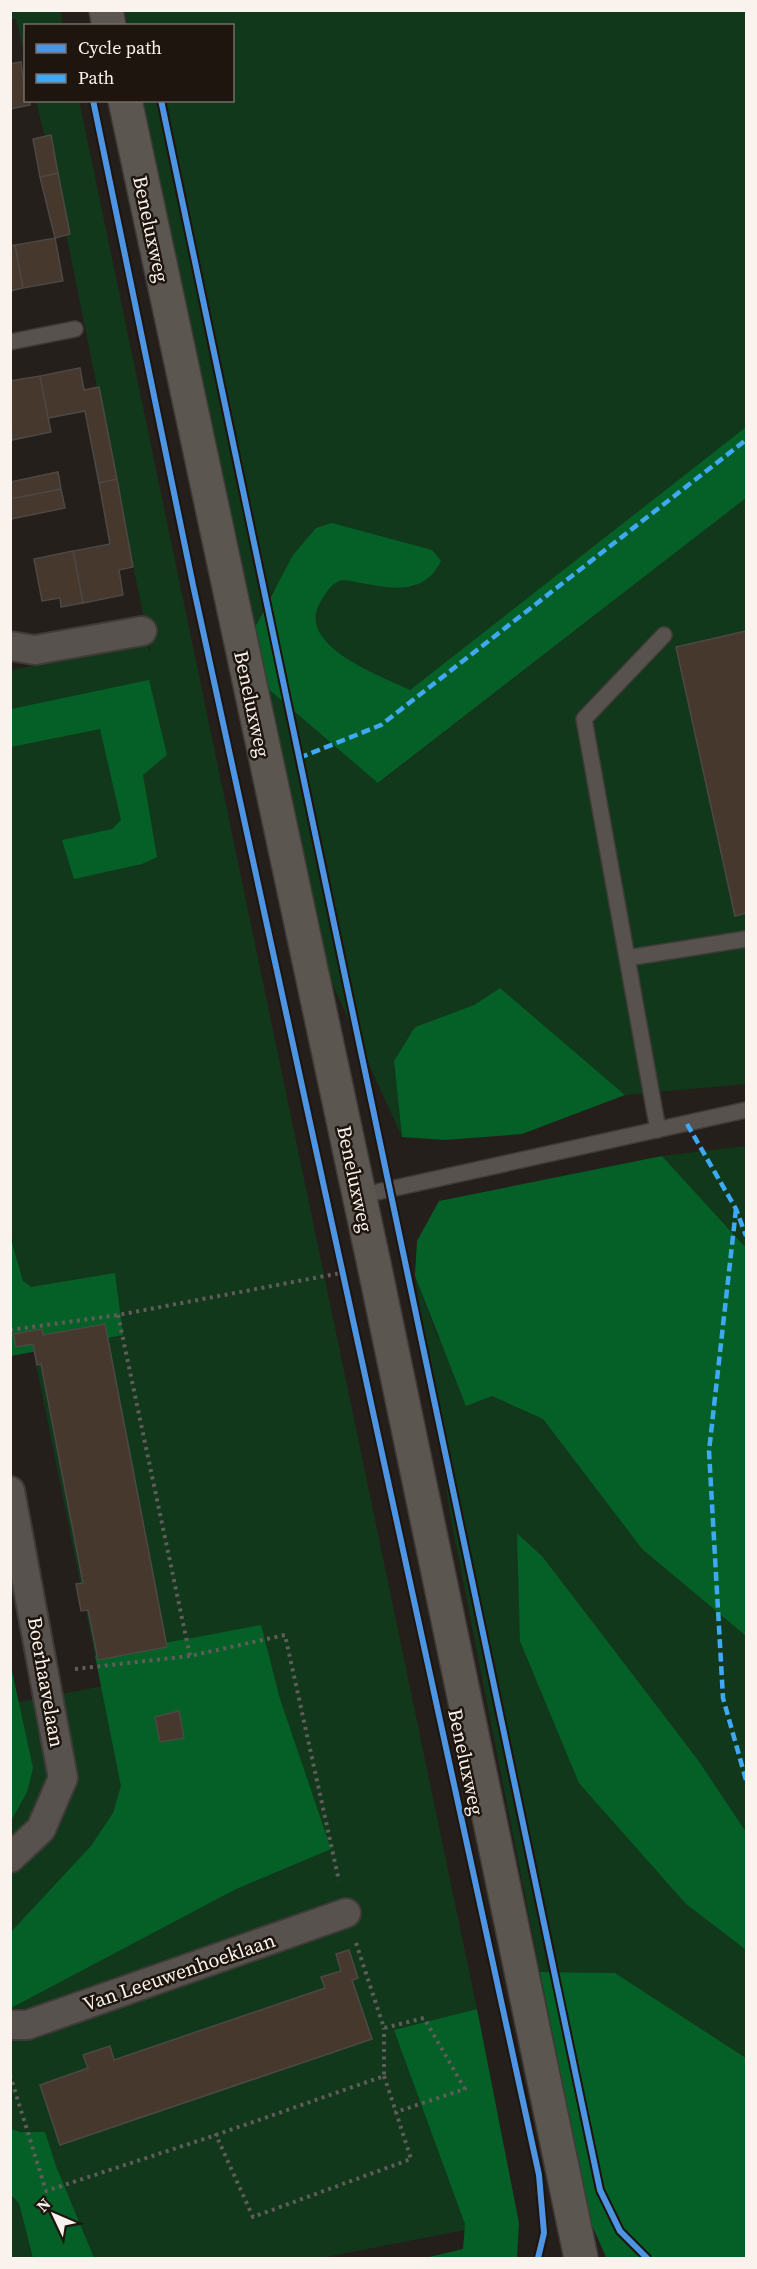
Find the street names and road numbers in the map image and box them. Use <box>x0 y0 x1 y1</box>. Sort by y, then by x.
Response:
street label: Beneluxweg <box>126 173 176 285</box>
street label: Beneluxweg <box>227 648 277 760</box>
street label: Beneluxweg <box>330 1123 380 1235</box>
street label: Boerhaavelaan <box>21 1615 71 1749</box>
street label: Beneluxweg <box>441 1706 491 1818</box>
street label: Van Leeuwenhoeklaan <box>79 1926 279 2018</box>

